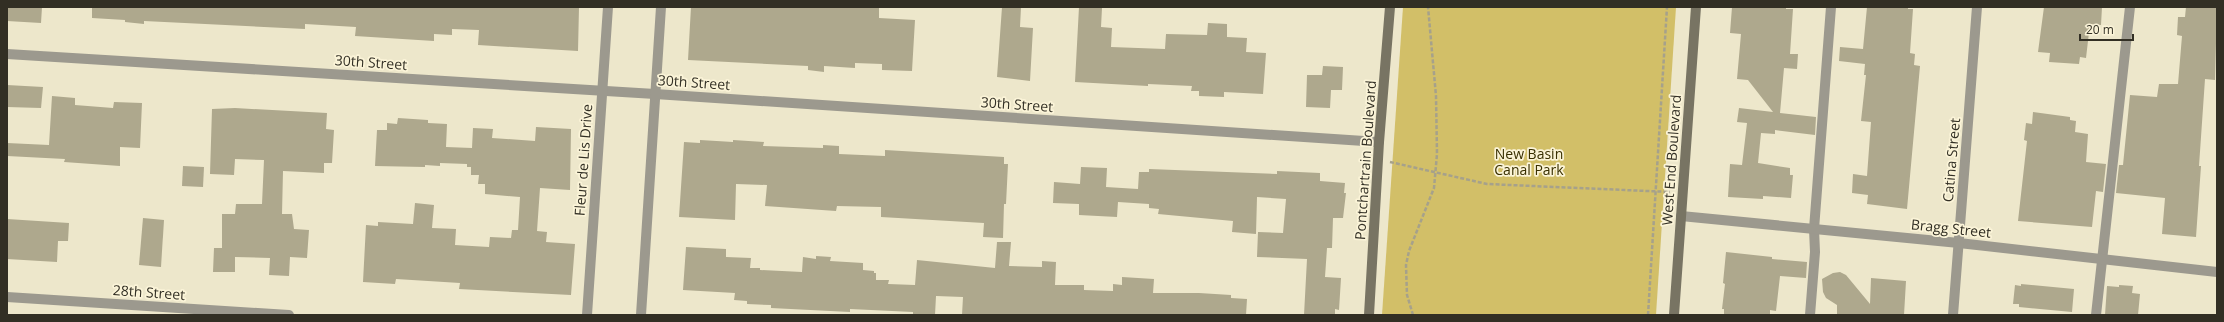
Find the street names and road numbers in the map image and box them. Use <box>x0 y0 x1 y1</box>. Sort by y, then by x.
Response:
street label: 30th Street <box>334 50 408 74</box>
street label: 30th Street <box>657 70 731 94</box>
street label: Pontchartrain Boulevard <box>1350 80 1380 240</box>
street label: 30th Street <box>980 92 1054 116</box>
street label: West End Boulevard <box>1657 94 1685 226</box>
street label: Fleur de Lis Drive <box>570 103 596 217</box>
street label: Catina Street <box>1938 117 1964 203</box>
street label: Bragg Street <box>1910 214 1992 242</box>
street label: 28th Street <box>112 280 186 304</box>

